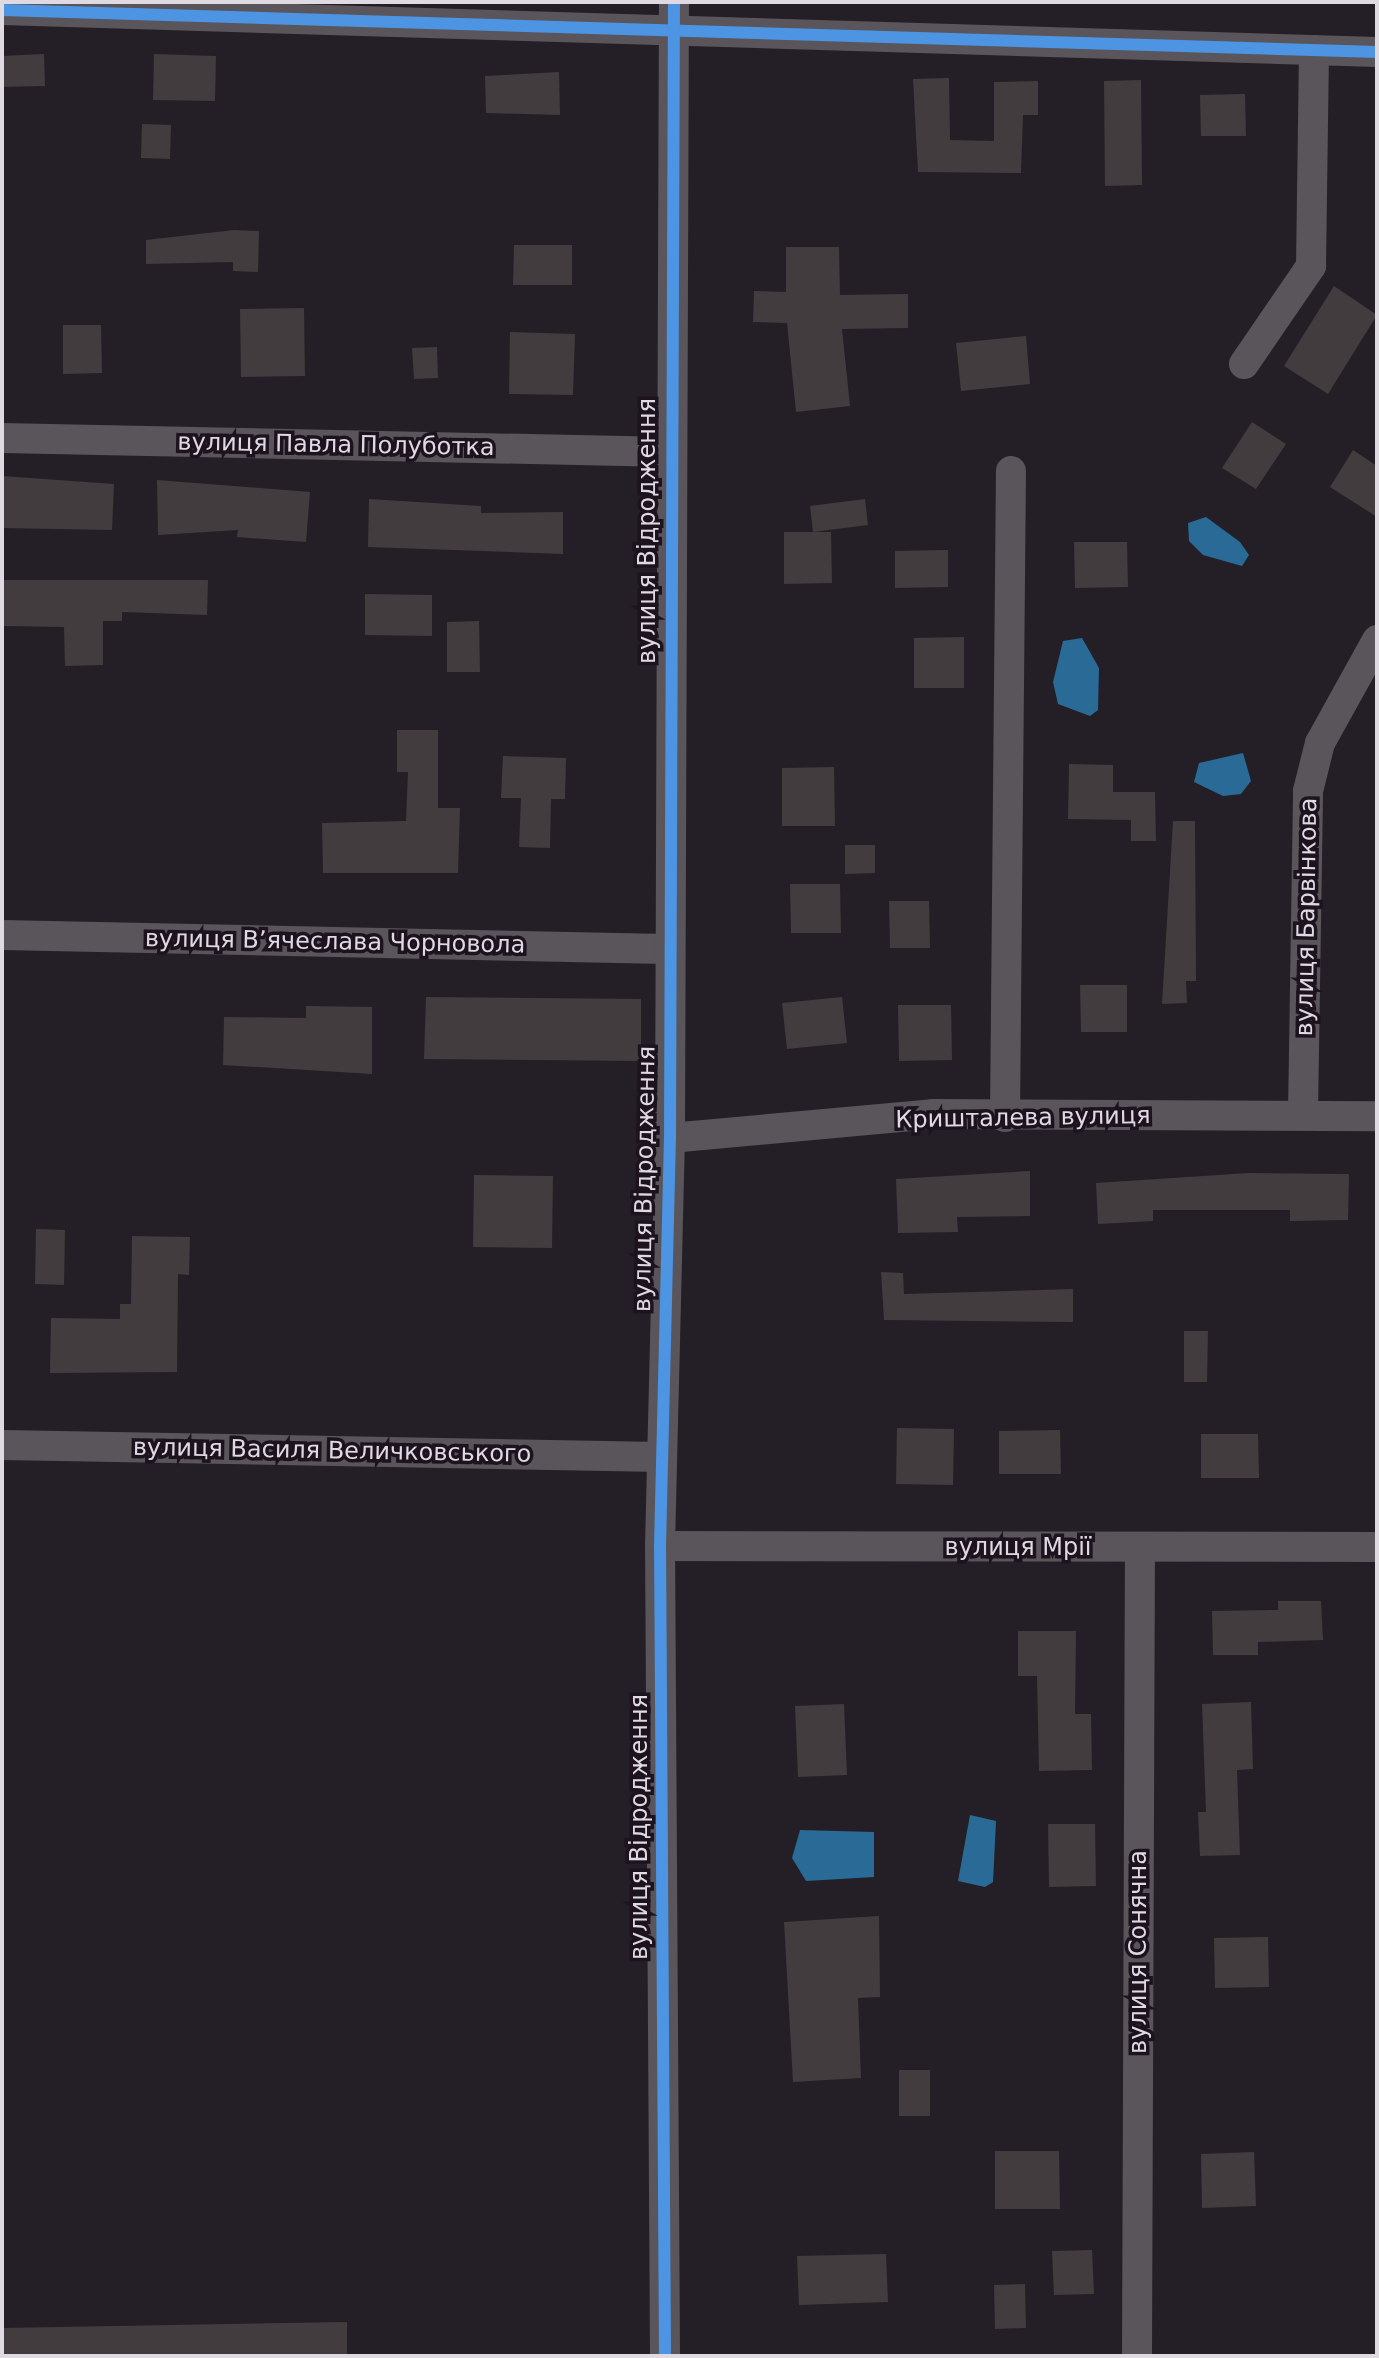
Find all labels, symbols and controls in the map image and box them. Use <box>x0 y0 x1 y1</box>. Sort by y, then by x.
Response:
street label: вулиця Відродження <box>634 398 662 664</box>
street label: вулиця Павла Полуботка <box>177 428 495 462</box>
street label: вулиця Барвінкова <box>1291 797 1323 1037</box>
street label: вулиця Вʼячеслава Чорновола <box>145 924 525 960</box>
street label: вулиця Відродження <box>628 1046 662 1312</box>
street label: Кришталева вулиця <box>895 1101 1151 1135</box>
street label: вулиця Василя Величковського <box>133 1433 531 1469</box>
street label: вулиця Мрії <box>945 1534 1091 1562</box>
street label: вулиця Відродження <box>626 1694 654 1960</box>
street label: вулиця Сонячна <box>1125 1850 1153 2054</box>

